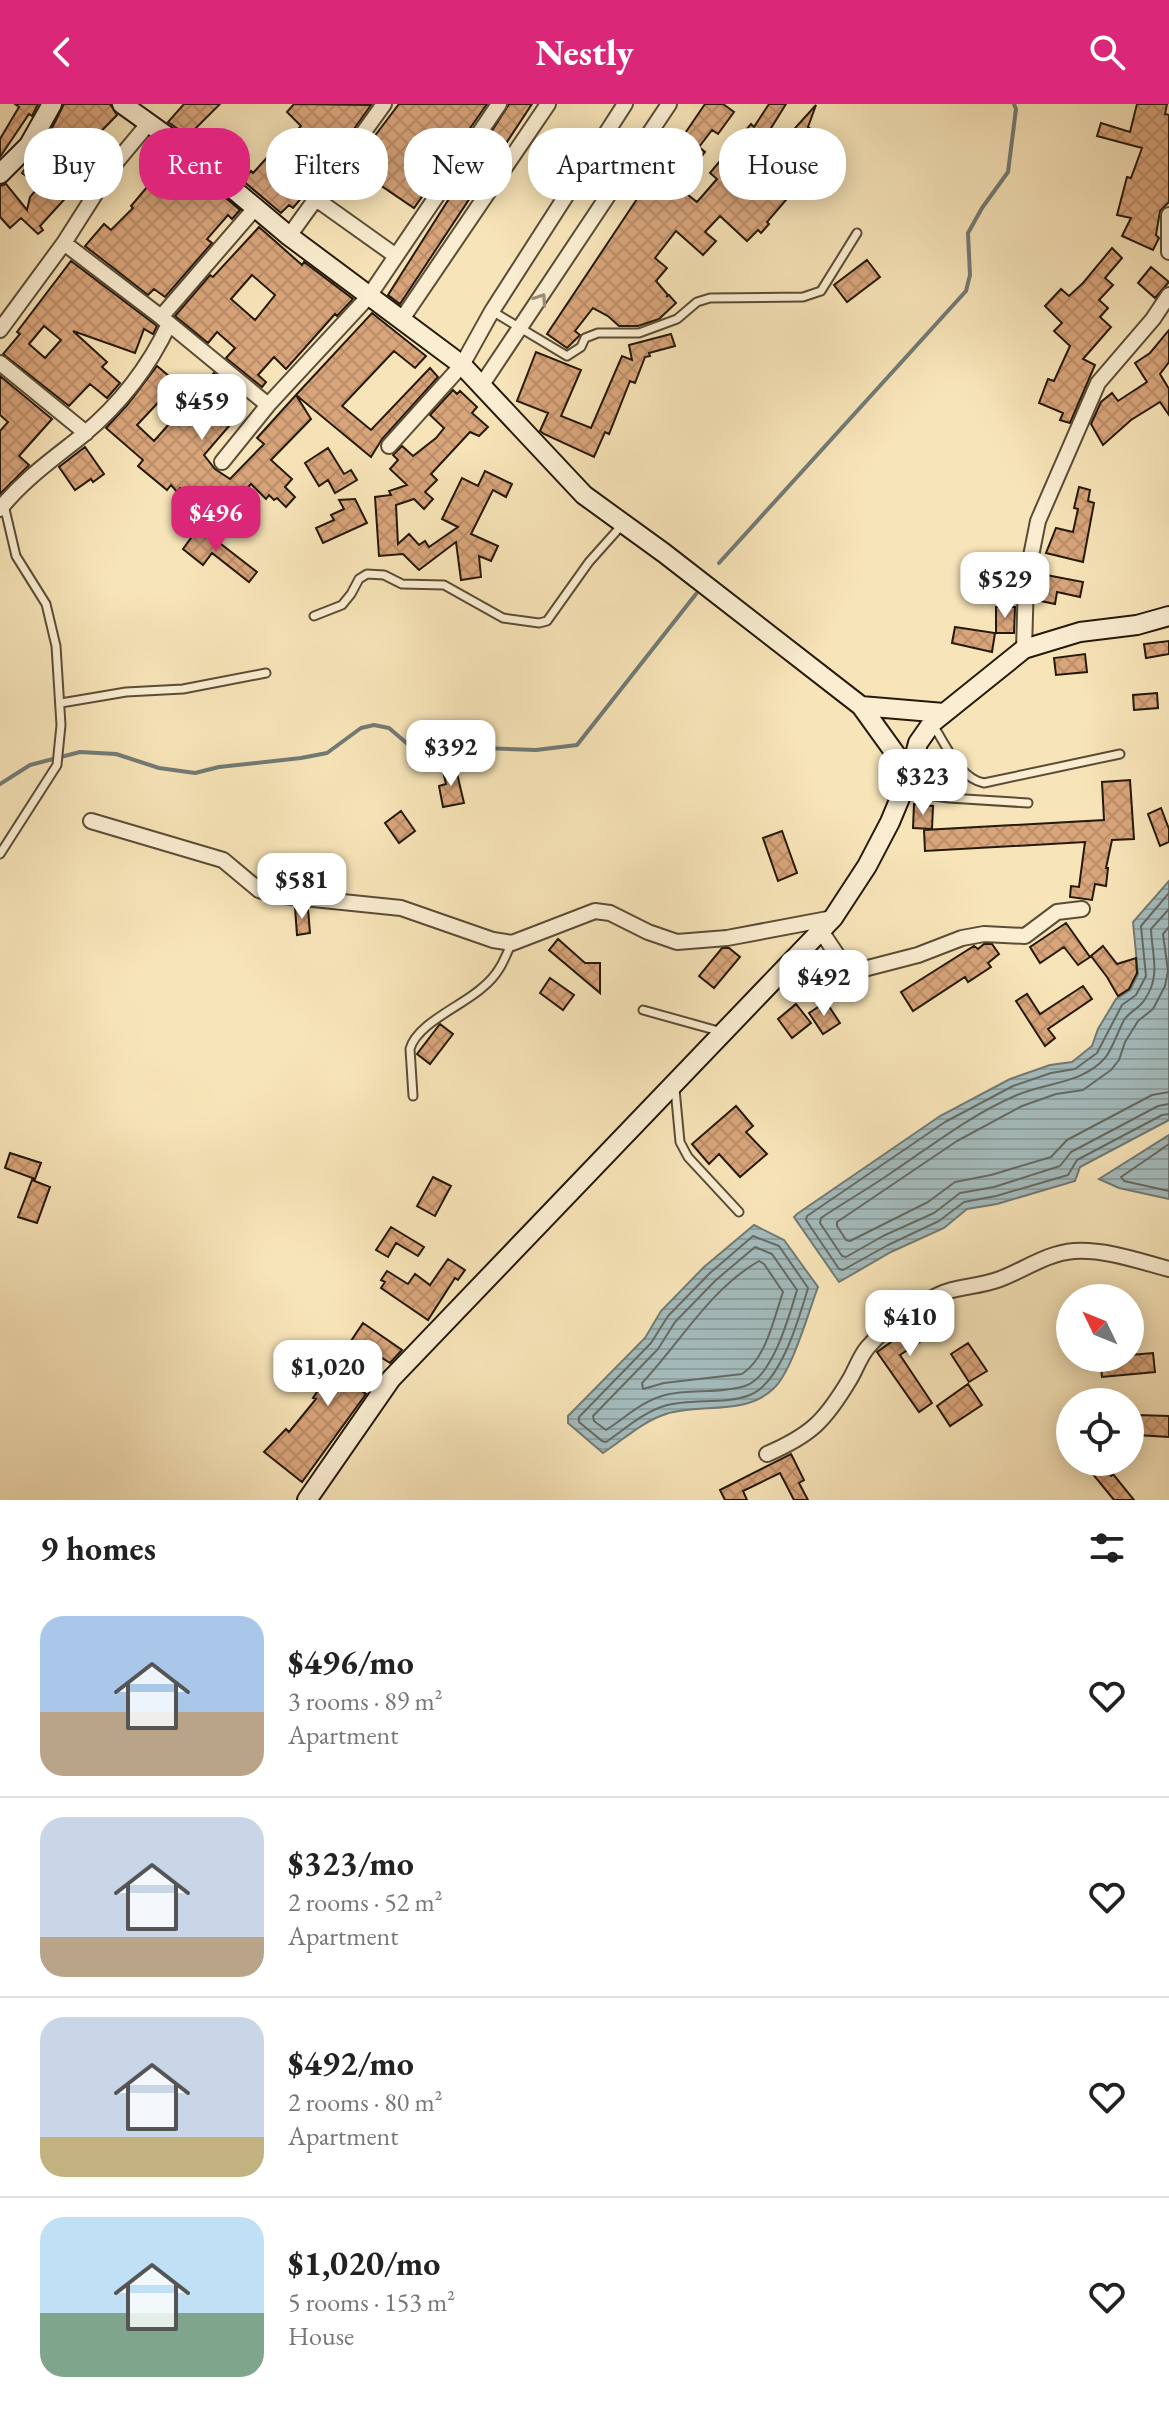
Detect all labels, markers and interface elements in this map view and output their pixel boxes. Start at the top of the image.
text: Nestly [535,29,634,76]
icon: back [40,30,84,74]
icon: search [1085,30,1129,74]
chip: Buy [24,128,123,200]
chip: Rent [139,128,250,200]
chip: Filters [266,128,388,200]
chip: New [404,128,512,200]
chip: Apartment [528,128,703,200]
chip: House [719,128,846,200]
one-way arrow [531,293,546,307]
pin: $459 [155,374,249,442]
text: $459 [175,383,229,417]
pin: $496 [169,486,263,554]
text: $496 [189,495,243,529]
pin: $529 [958,552,1052,620]
text: $529 [978,561,1032,595]
pin: $392 [404,720,498,788]
text: $392 [424,729,478,763]
pin: $323 [876,749,970,817]
text: $323 [896,758,950,792]
pin: $581 [255,853,349,921]
text: $581 [275,862,329,896]
pin: $492 [777,950,871,1018]
text: $492 [797,959,851,993]
north arrow [1056,1284,1144,1372]
map controls [1056,1284,1144,1476]
pin: $410 [863,1290,957,1358]
text: $410 [883,1299,937,1333]
pin: $1,020 [263,1340,393,1408]
text: $1,020 [291,1349,365,1383]
button: locate [1056,1388,1144,1476]
text: 9 homes [40,1526,156,1570]
icon: filters [1085,1526,1129,1570]
text: $496/mo [288,1640,414,1684]
icon: home [104,1648,200,1744]
icon: heart [1085,1674,1129,1718]
text: 3 rooms · 89 m² [288,1684,443,1718]
text: Apartment [288,1718,398,1752]
text: $323/mo [288,1841,414,1885]
icon: home [104,1849,200,1945]
icon: heart [1085,1875,1129,1919]
text: 2 rooms · 52 m² [288,1885,443,1919]
text: Apartment [288,1919,398,1953]
text: $492/mo [288,2041,414,2085]
icon: home [104,2049,200,2145]
icon: heart [1085,2075,1129,2119]
text: 2 rooms · 80 m² [288,2085,443,2119]
text: Apartment [288,2119,398,2153]
text: $1,020/mo [288,2241,440,2285]
icon: home [104,2249,200,2345]
icon: heart [1085,2275,1129,2319]
text: 5 rooms · 153 m² [288,2285,455,2319]
text: House [288,2319,354,2353]

